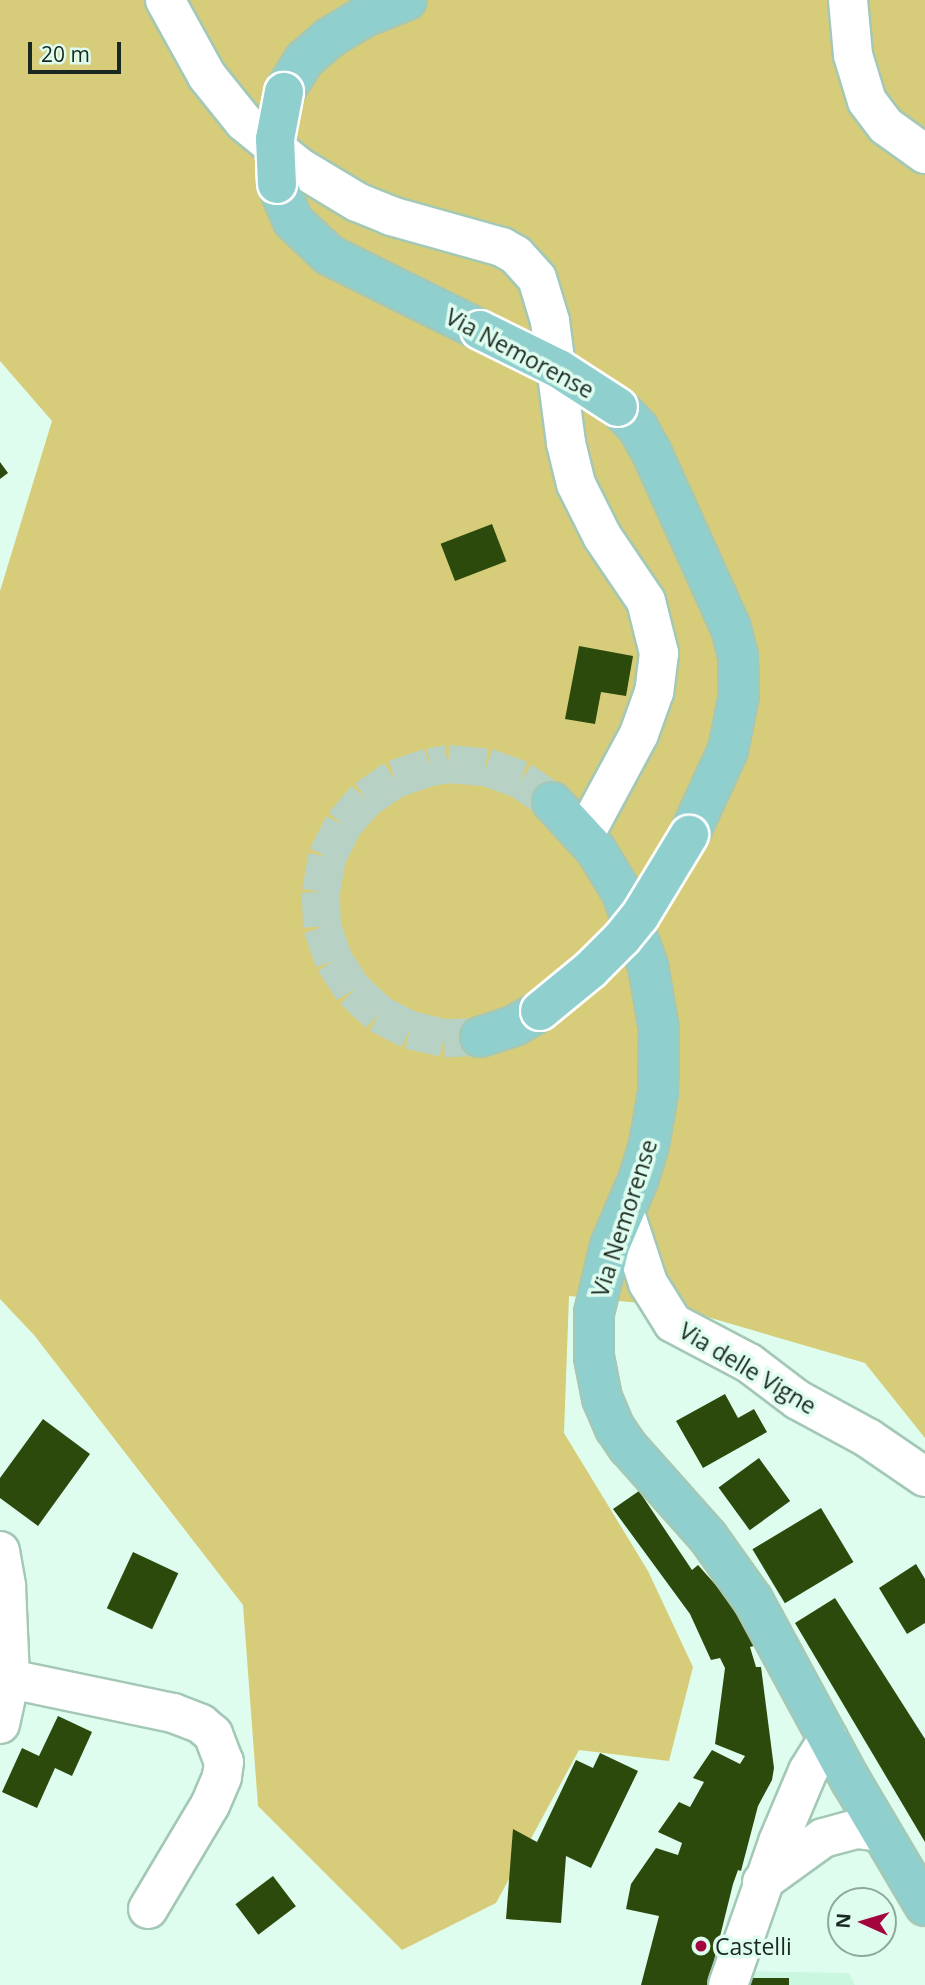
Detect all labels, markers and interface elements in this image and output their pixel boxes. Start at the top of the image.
scale bar [32,28,124,72]
text: 20 m [41,40,90,68]
street label: Via Nemorense [441,302,599,404]
street label: Via Nemorense [586,1136,662,1300]
street label: Via delle Vigne [675,1316,821,1420]
north arrow [827,1887,897,1957]
text: N [830,1912,857,1929]
place label: Castelli [715,1932,792,1960]
marker: Castelli [693,1938,709,1954]

